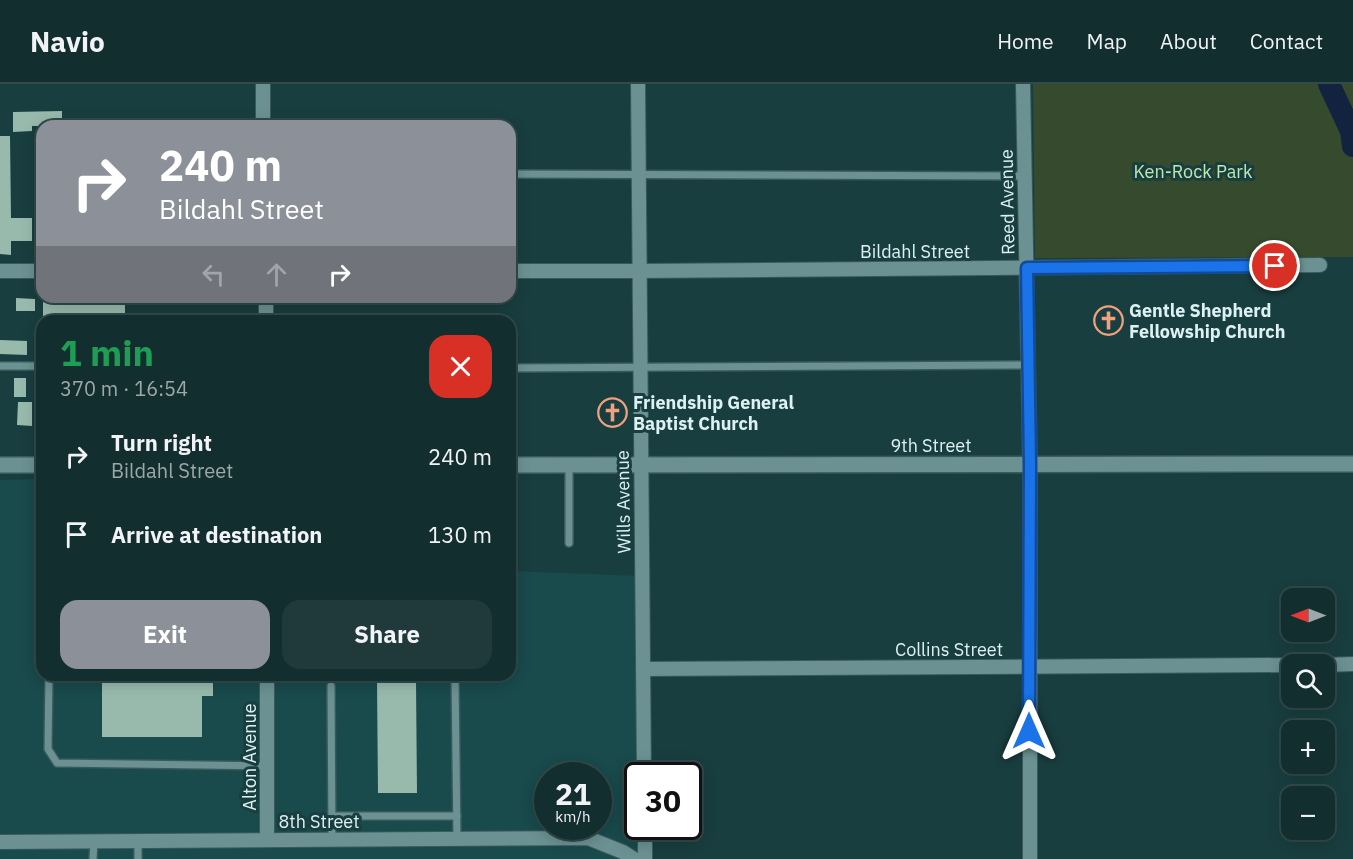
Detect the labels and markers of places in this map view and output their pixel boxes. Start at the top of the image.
pin [1249,240,1300,291]
place label: Gentle Shepherd Fellowship Church [1129,299,1285,343]
church icon: Gentle Shepherd Fellowship Church [1092,304,1124,336]
place label: Friendship General Baptist Church [633,391,795,435]
church icon: Friendship General Baptist Church [596,396,628,428]

